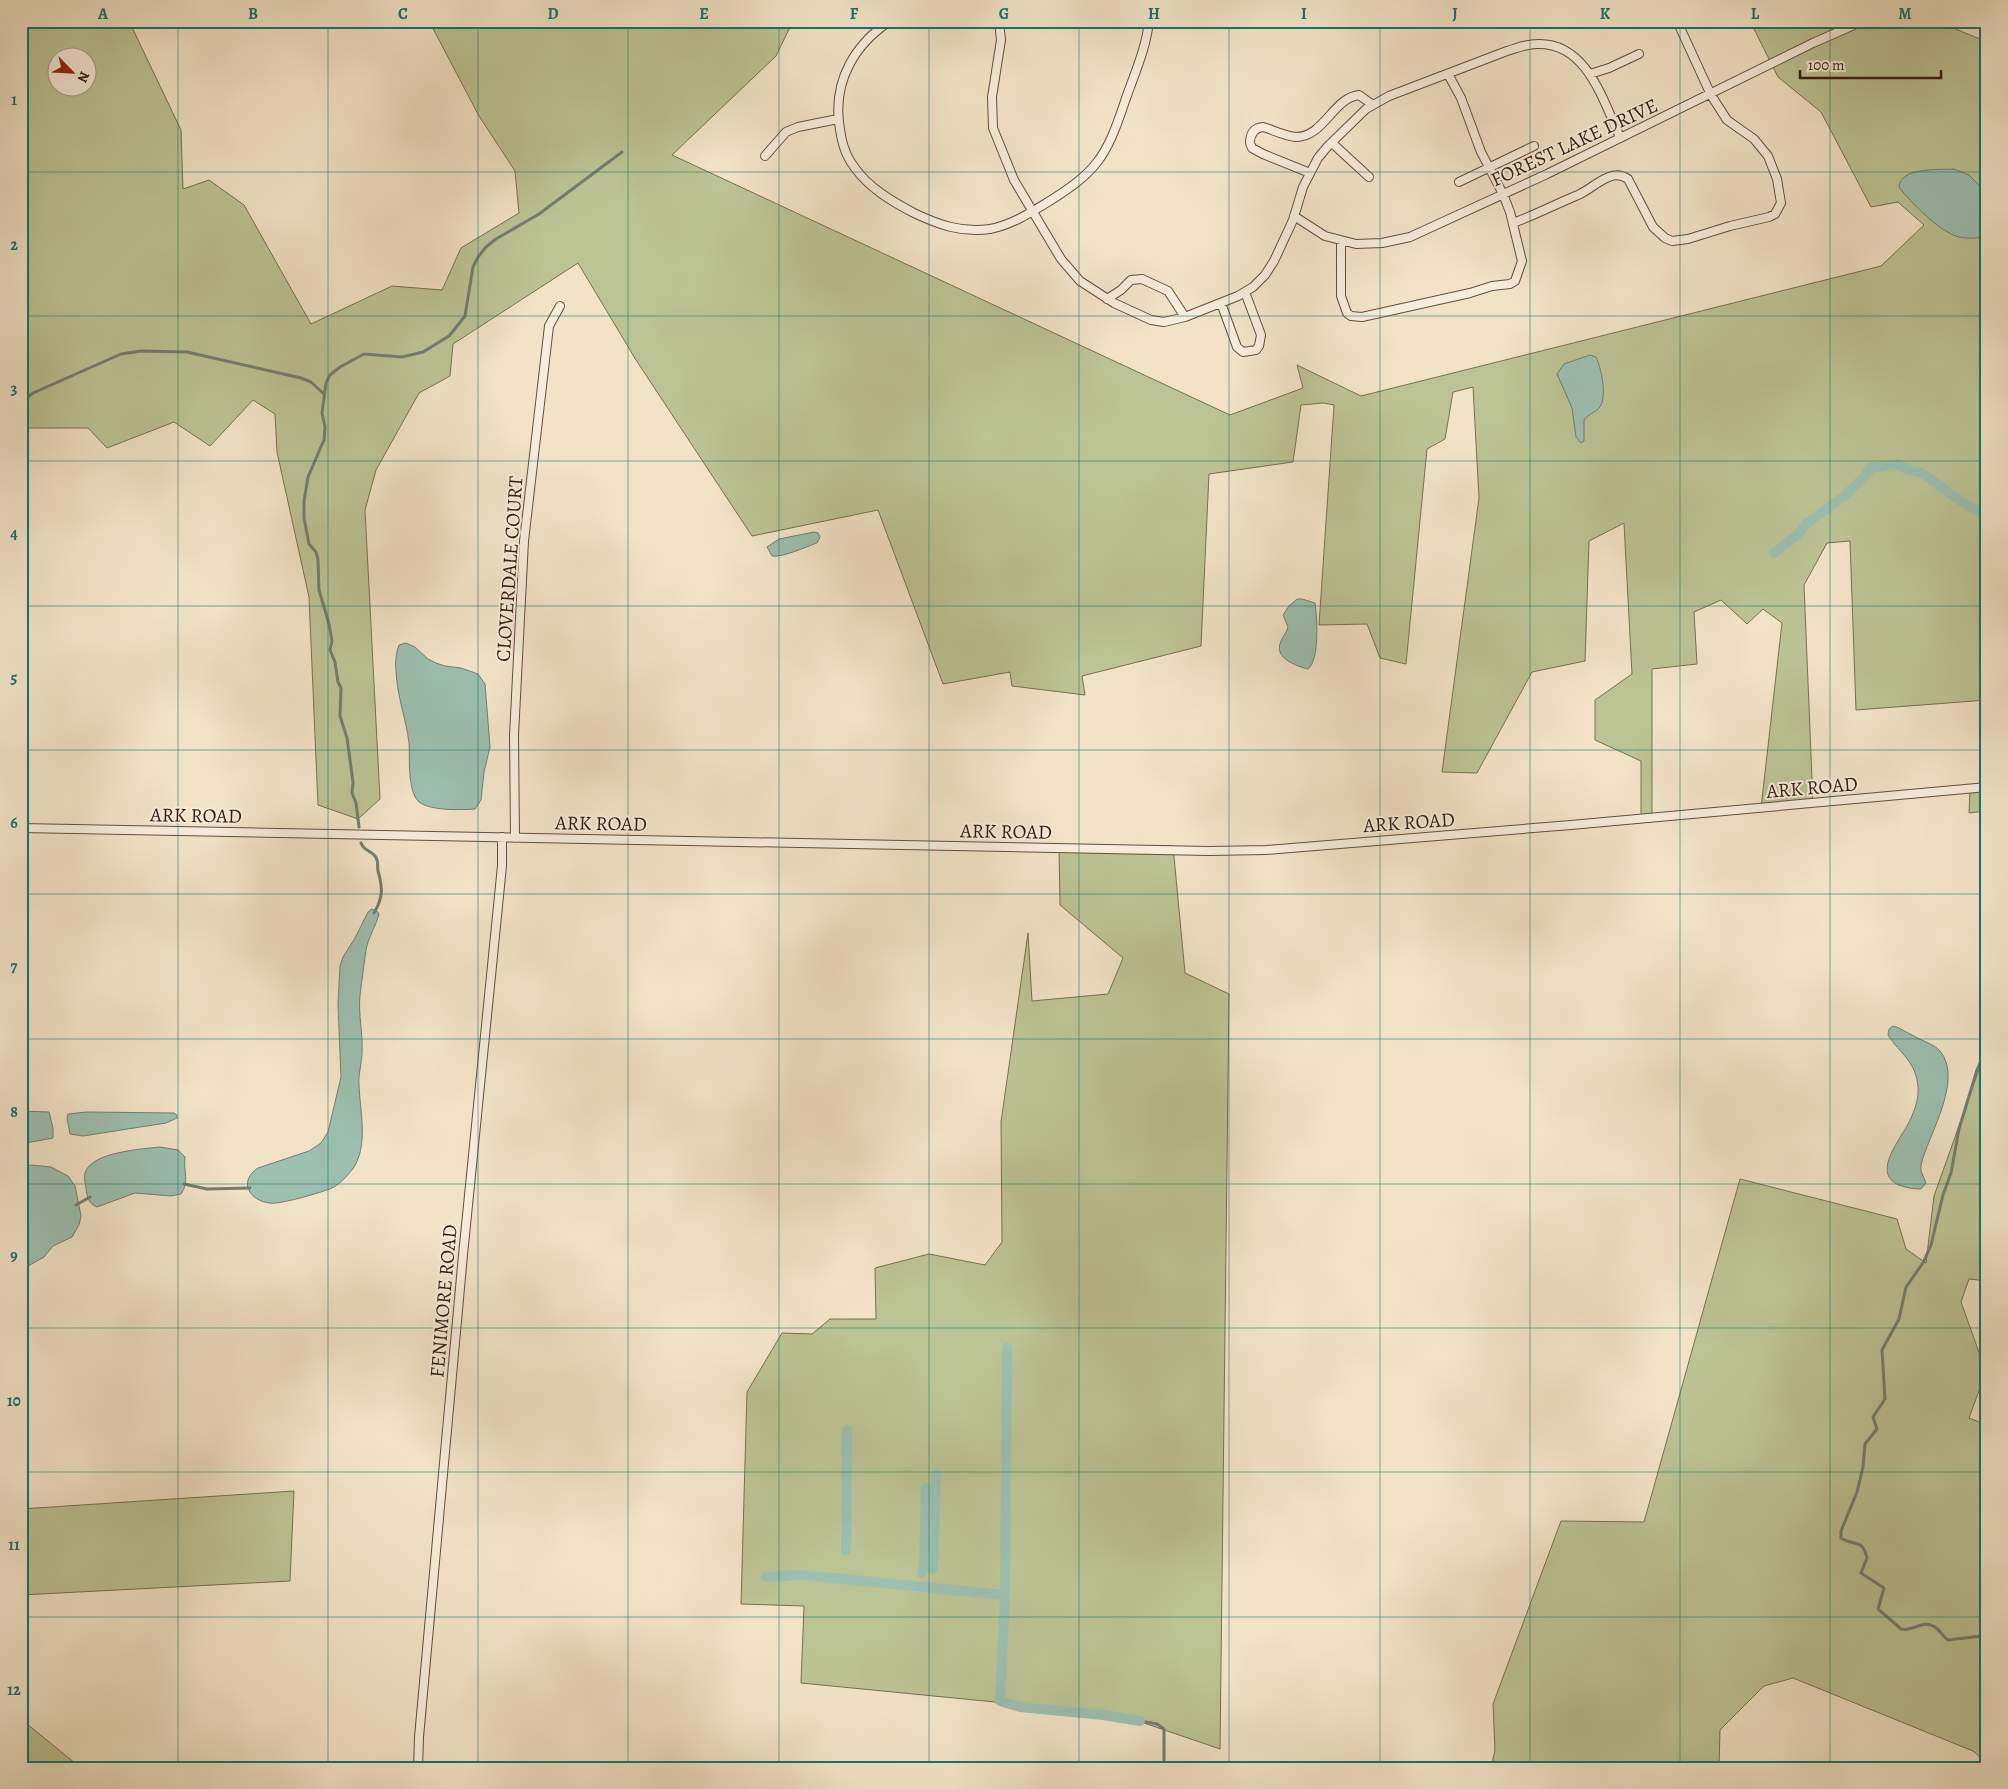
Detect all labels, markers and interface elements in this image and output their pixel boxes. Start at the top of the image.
text: A [97,3,109,25]
text: B [248,3,258,25]
text: C [398,3,408,25]
text: D [547,3,559,25]
text: E [699,3,709,25]
text: F [850,3,859,25]
text: G [999,3,1009,25]
text: H [1148,3,1160,25]
text: I [1301,3,1307,25]
text: J [1452,3,1458,25]
text: K [1600,3,1611,25]
text: L [1751,3,1760,25]
text: M [1898,3,1912,25]
north arrow [48,48,98,98]
scale bar [1800,48,1942,80]
text: 100 m [1808,55,1845,75]
text: N [73,69,94,86]
text: 1 [11,89,17,111]
street label: FOREST LAKE DRIVE [1486,92,1662,193]
text: 2 [10,234,18,256]
text: 3 [11,378,18,400]
street label: CLOVERDALE COURT [490,475,529,663]
text: 4 [10,523,18,545]
text: 5 [11,667,18,689]
street label: ARK ROAD [1764,770,1859,805]
street label: ARK ROAD [149,801,242,830]
street label: ARK ROAD [1361,806,1456,839]
street label: ARK ROAD [554,809,647,838]
text: 6 [10,812,18,834]
street label: ARK ROAD [959,817,1052,846]
text: 7 [11,956,18,978]
text: 8 [10,1101,18,1123]
street label: FENIMORE ROAD [423,1223,464,1379]
text: 9 [10,1245,18,1267]
text: 10 [7,1390,21,1412]
text: 11 [8,1534,20,1556]
text: 12 [7,1679,21,1701]

